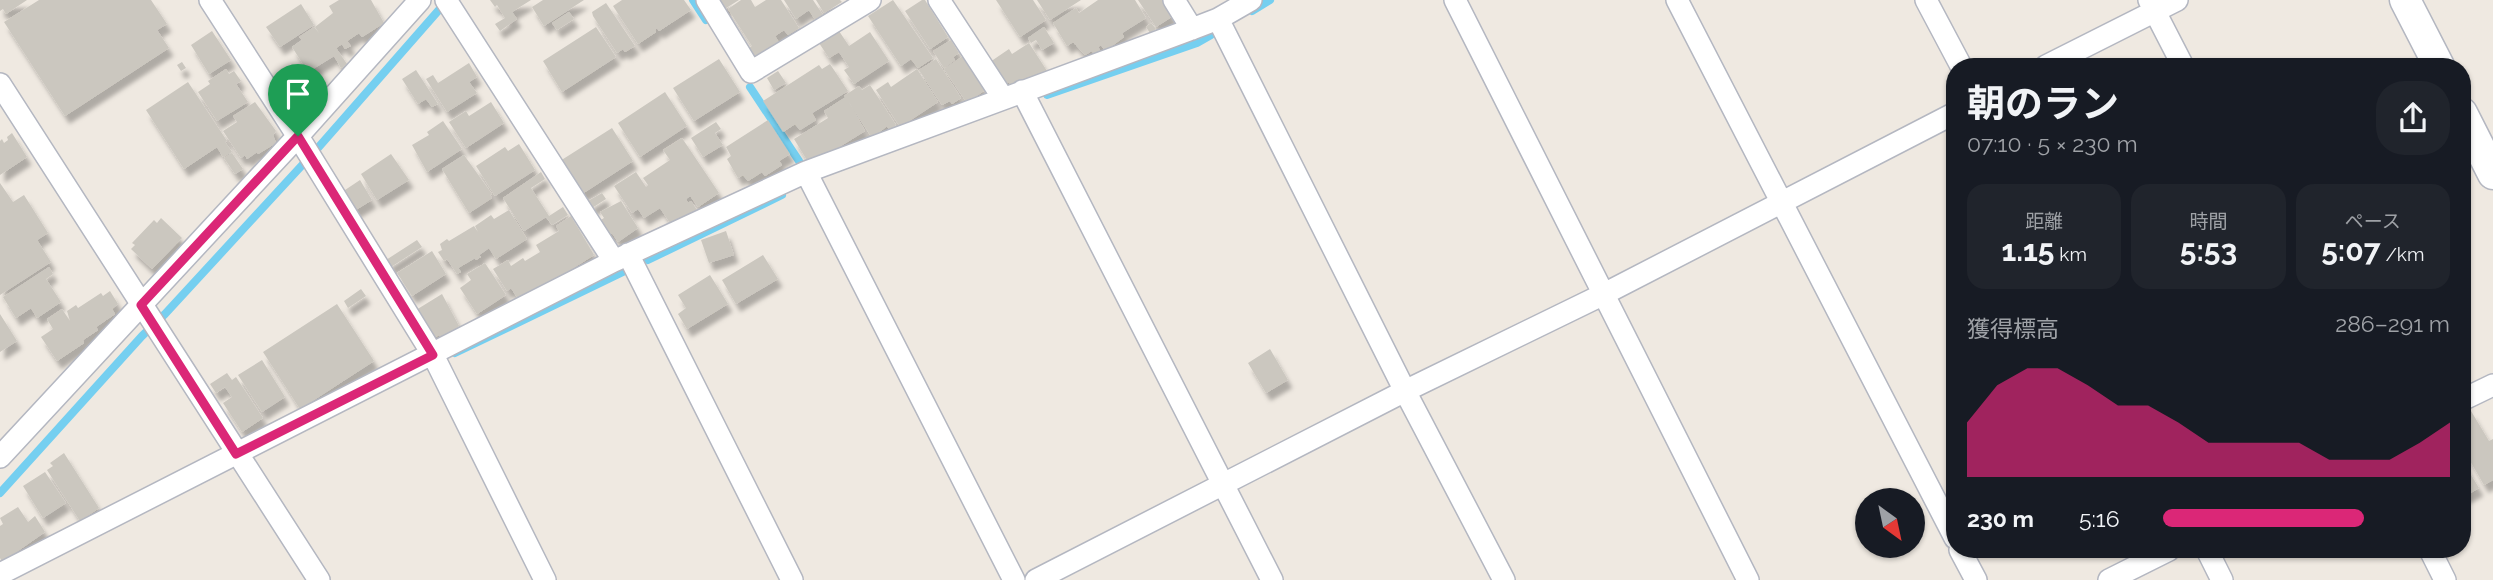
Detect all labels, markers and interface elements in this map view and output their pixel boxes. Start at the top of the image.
pin [268,64,328,136]
icon: arrive [279,75,317,113]
text: 朝のラン [1967,81,2119,126]
button: share [2376,81,2450,155]
text: 07:10 · 5 × 230 m [1967,130,2138,157]
text: 距離 [2025,210,2063,232]
text: 時間 [2189,210,2228,232]
text: ペース [2345,210,2401,232]
text: 1.15 [2001,233,2054,268]
text: 5:53 [2180,233,2237,268]
text: 5:07 [2321,233,2381,268]
text: km [2054,243,2087,265]
text: /km [2381,243,2424,265]
text: 286–291 m [2335,310,2450,337]
text: 獲得標高 [1967,315,2059,342]
north arrow [1855,488,1925,558]
map controls [1855,488,1925,558]
text: 230 m [1967,505,2034,532]
text: 5:16 [2079,505,2120,532]

